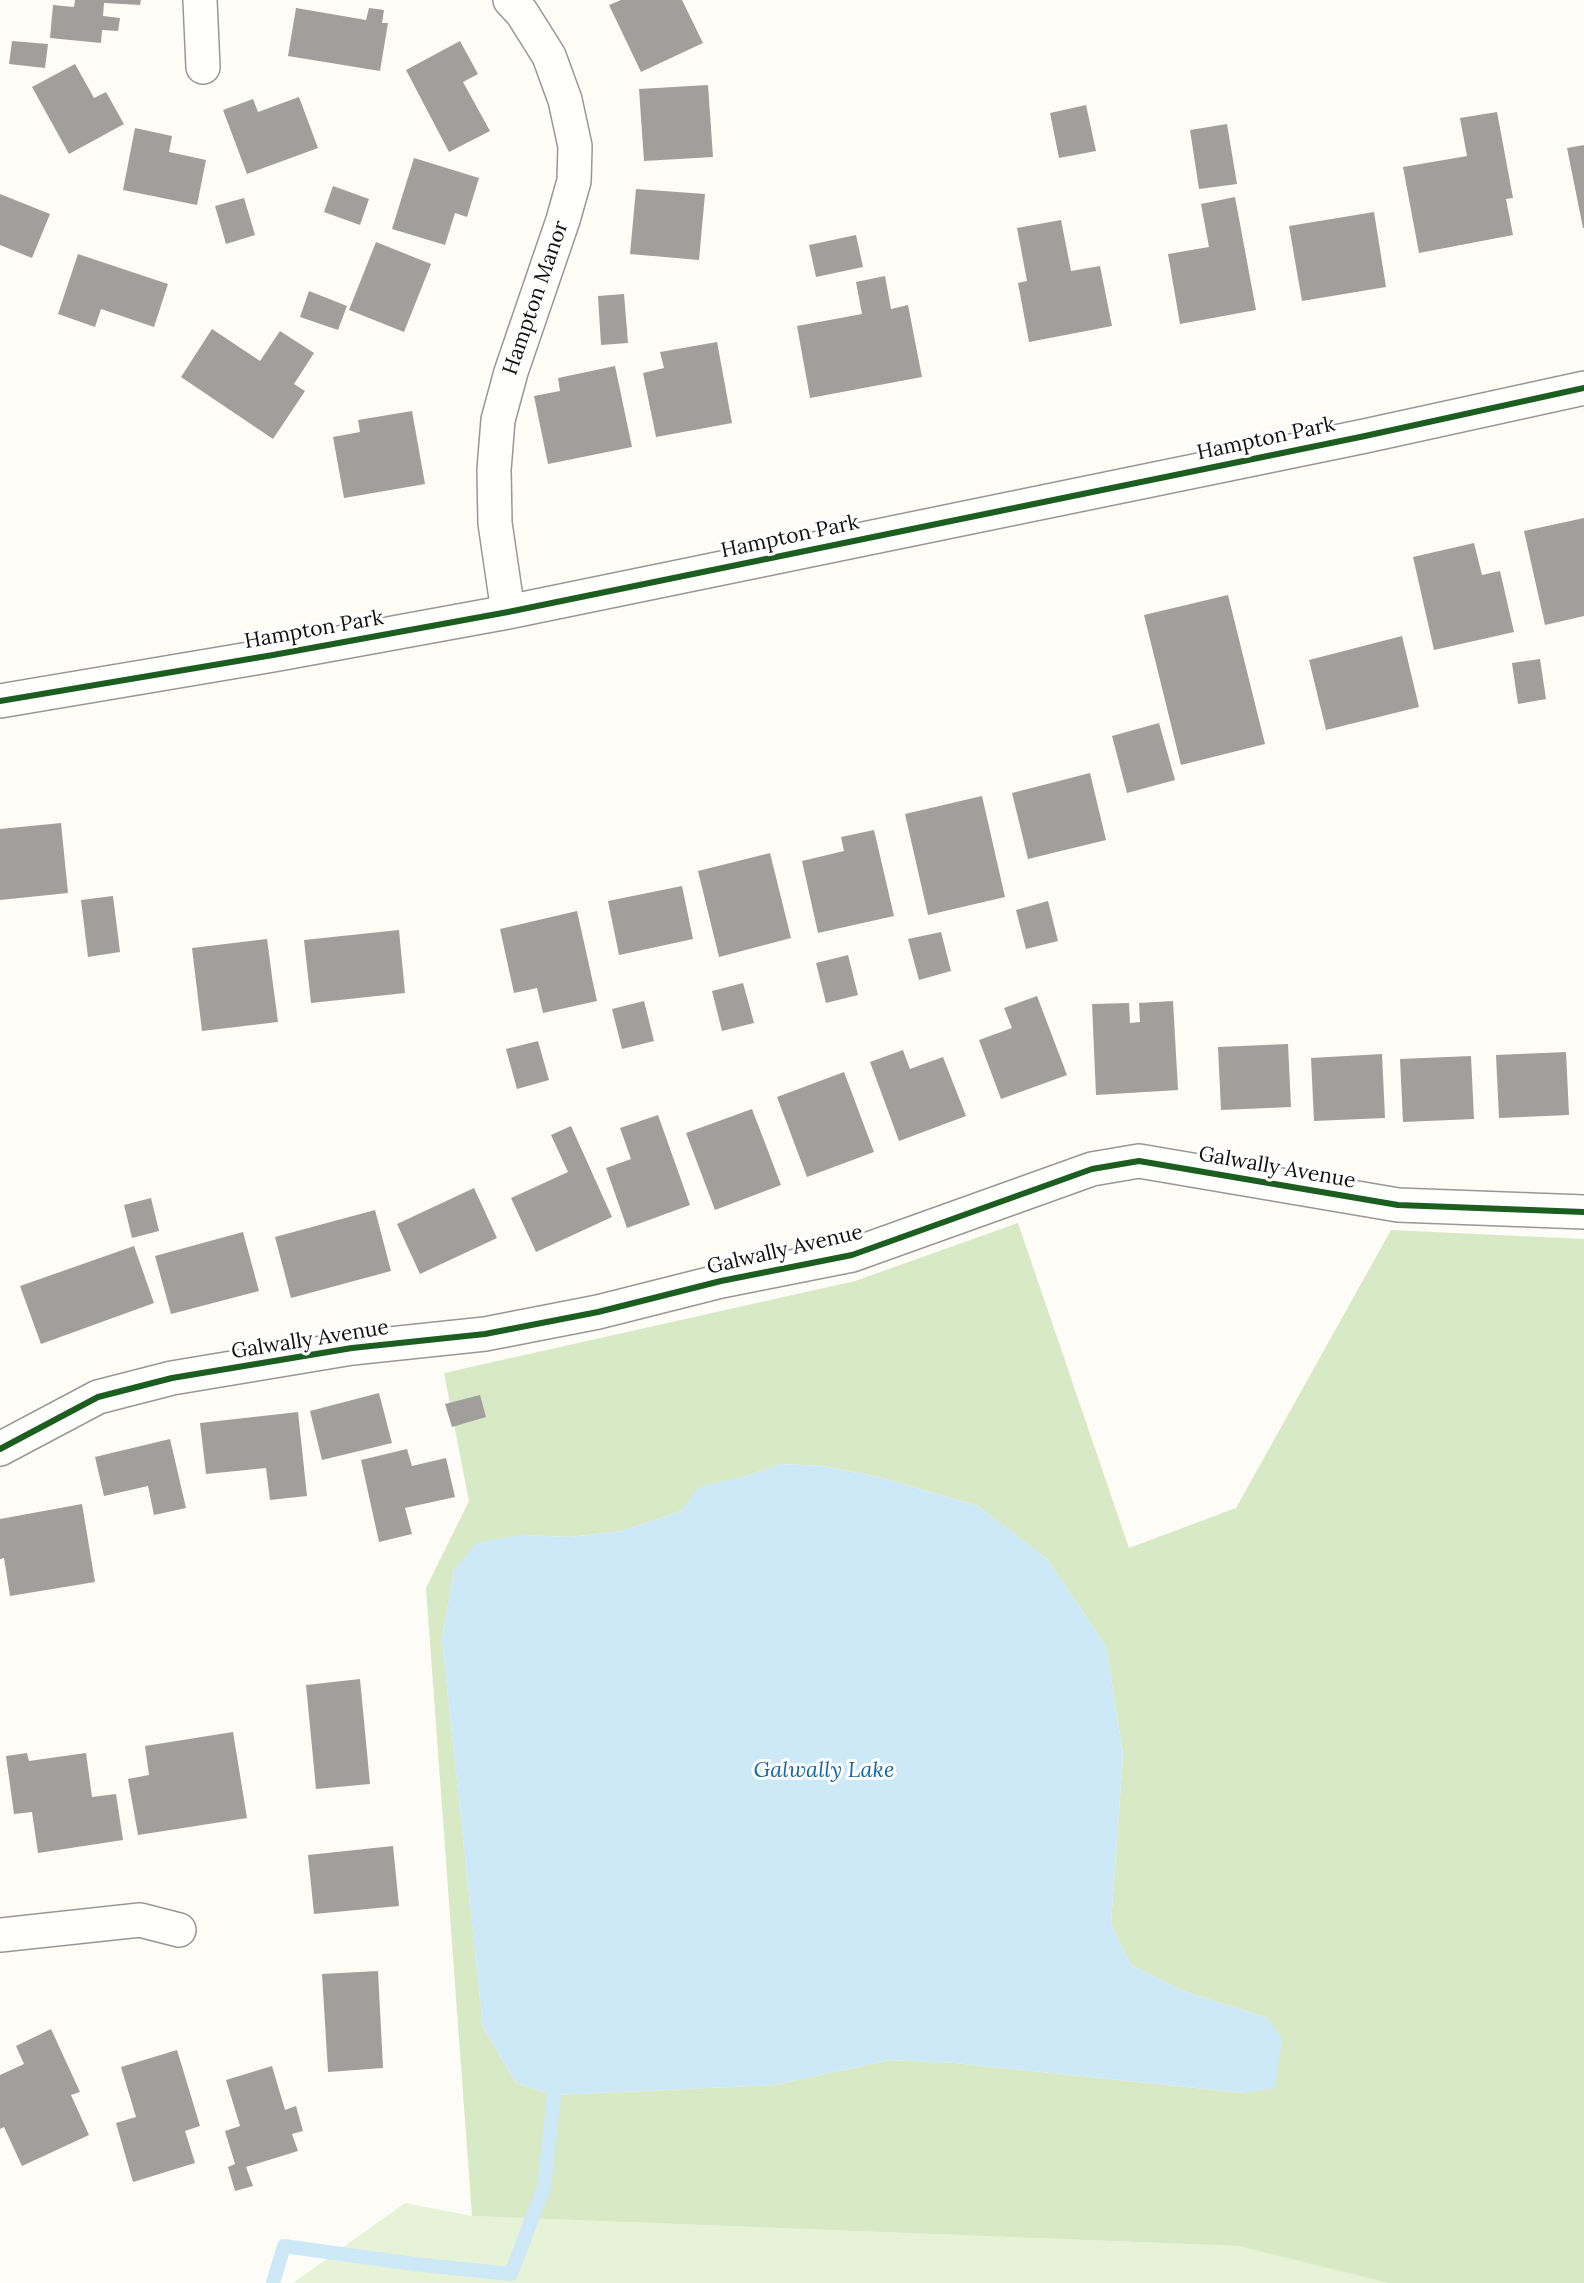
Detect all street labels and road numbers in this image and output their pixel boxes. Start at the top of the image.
street label: Hampton Manor [498,218,574,378]
street label: Hampton Park [1195,412,1337,466]
street label: Hampton Park [719,510,861,564]
street label: Hampton Park [243,605,385,655]
street label: Galwally Avenue [1196,1142,1358,1194]
street label: Galwally Avenue [705,1220,865,1280]
street label: Galwally Avenue [229,1315,391,1365]

